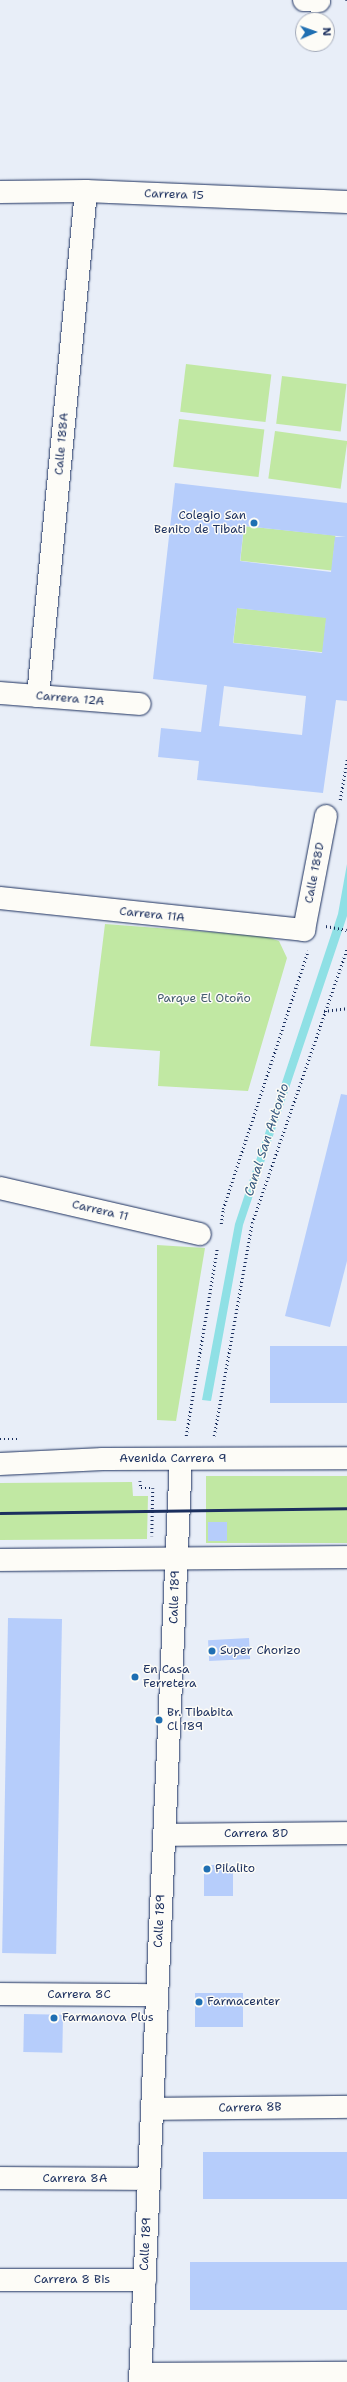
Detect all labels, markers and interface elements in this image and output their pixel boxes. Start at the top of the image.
north arrow [295,12,335,52]
text: N [319,27,334,36]
street label: Carrera 15 [144,187,204,203]
street label: Calle 188A [52,412,72,476]
place label: Colegio San Benito de Tibati [154,509,246,537]
marker: Colegio San Benito de Tibati [249,518,259,528]
street label: Carrera 12A [35,689,105,709]
street label: Calle 188D [302,841,328,905]
street label: Carrera 11A [119,904,185,926]
park label: Parque El Otoño [157,992,251,1006]
water label: Canal San Antonio [241,1082,293,1198]
street label: Carrera 11 [70,1198,130,1224]
street label: Avenida Carrera 9 [119,1452,227,1466]
street label: Calle 189 [167,1570,183,1624]
place label: Super Chorizo [220,1644,300,1658]
marker: Super Chorizo [207,1646,217,1656]
place label: En Casa Ferretera [143,1663,196,1691]
marker: En Casa Ferretera [130,1672,140,1682]
place label: Br. Tibabita Cl 189 [167,1706,233,1734]
marker: Br. Tibabita Cl 189 [154,1715,164,1725]
street label: Carrera 8D [224,1827,288,1841]
place label: Pilalito [215,1862,255,1876]
marker: Pilalito [202,1864,212,1874]
street label: Calle 189 [151,1894,169,1948]
street label: Carrera 8C [47,1988,111,2002]
place label: Farmacenter [207,1995,280,2009]
marker: Farmacenter [194,1997,204,2007]
place label: Farmanova Plus [62,2011,154,2025]
marker: Farmanova Plus [49,2013,59,2023]
street label: Carrera 8B [218,2100,282,2116]
street label: Carrera 8A [43,2172,107,2186]
street label: Calle 189 [137,2217,155,2271]
street label: Carrera 8 Bis [34,2273,110,2287]

